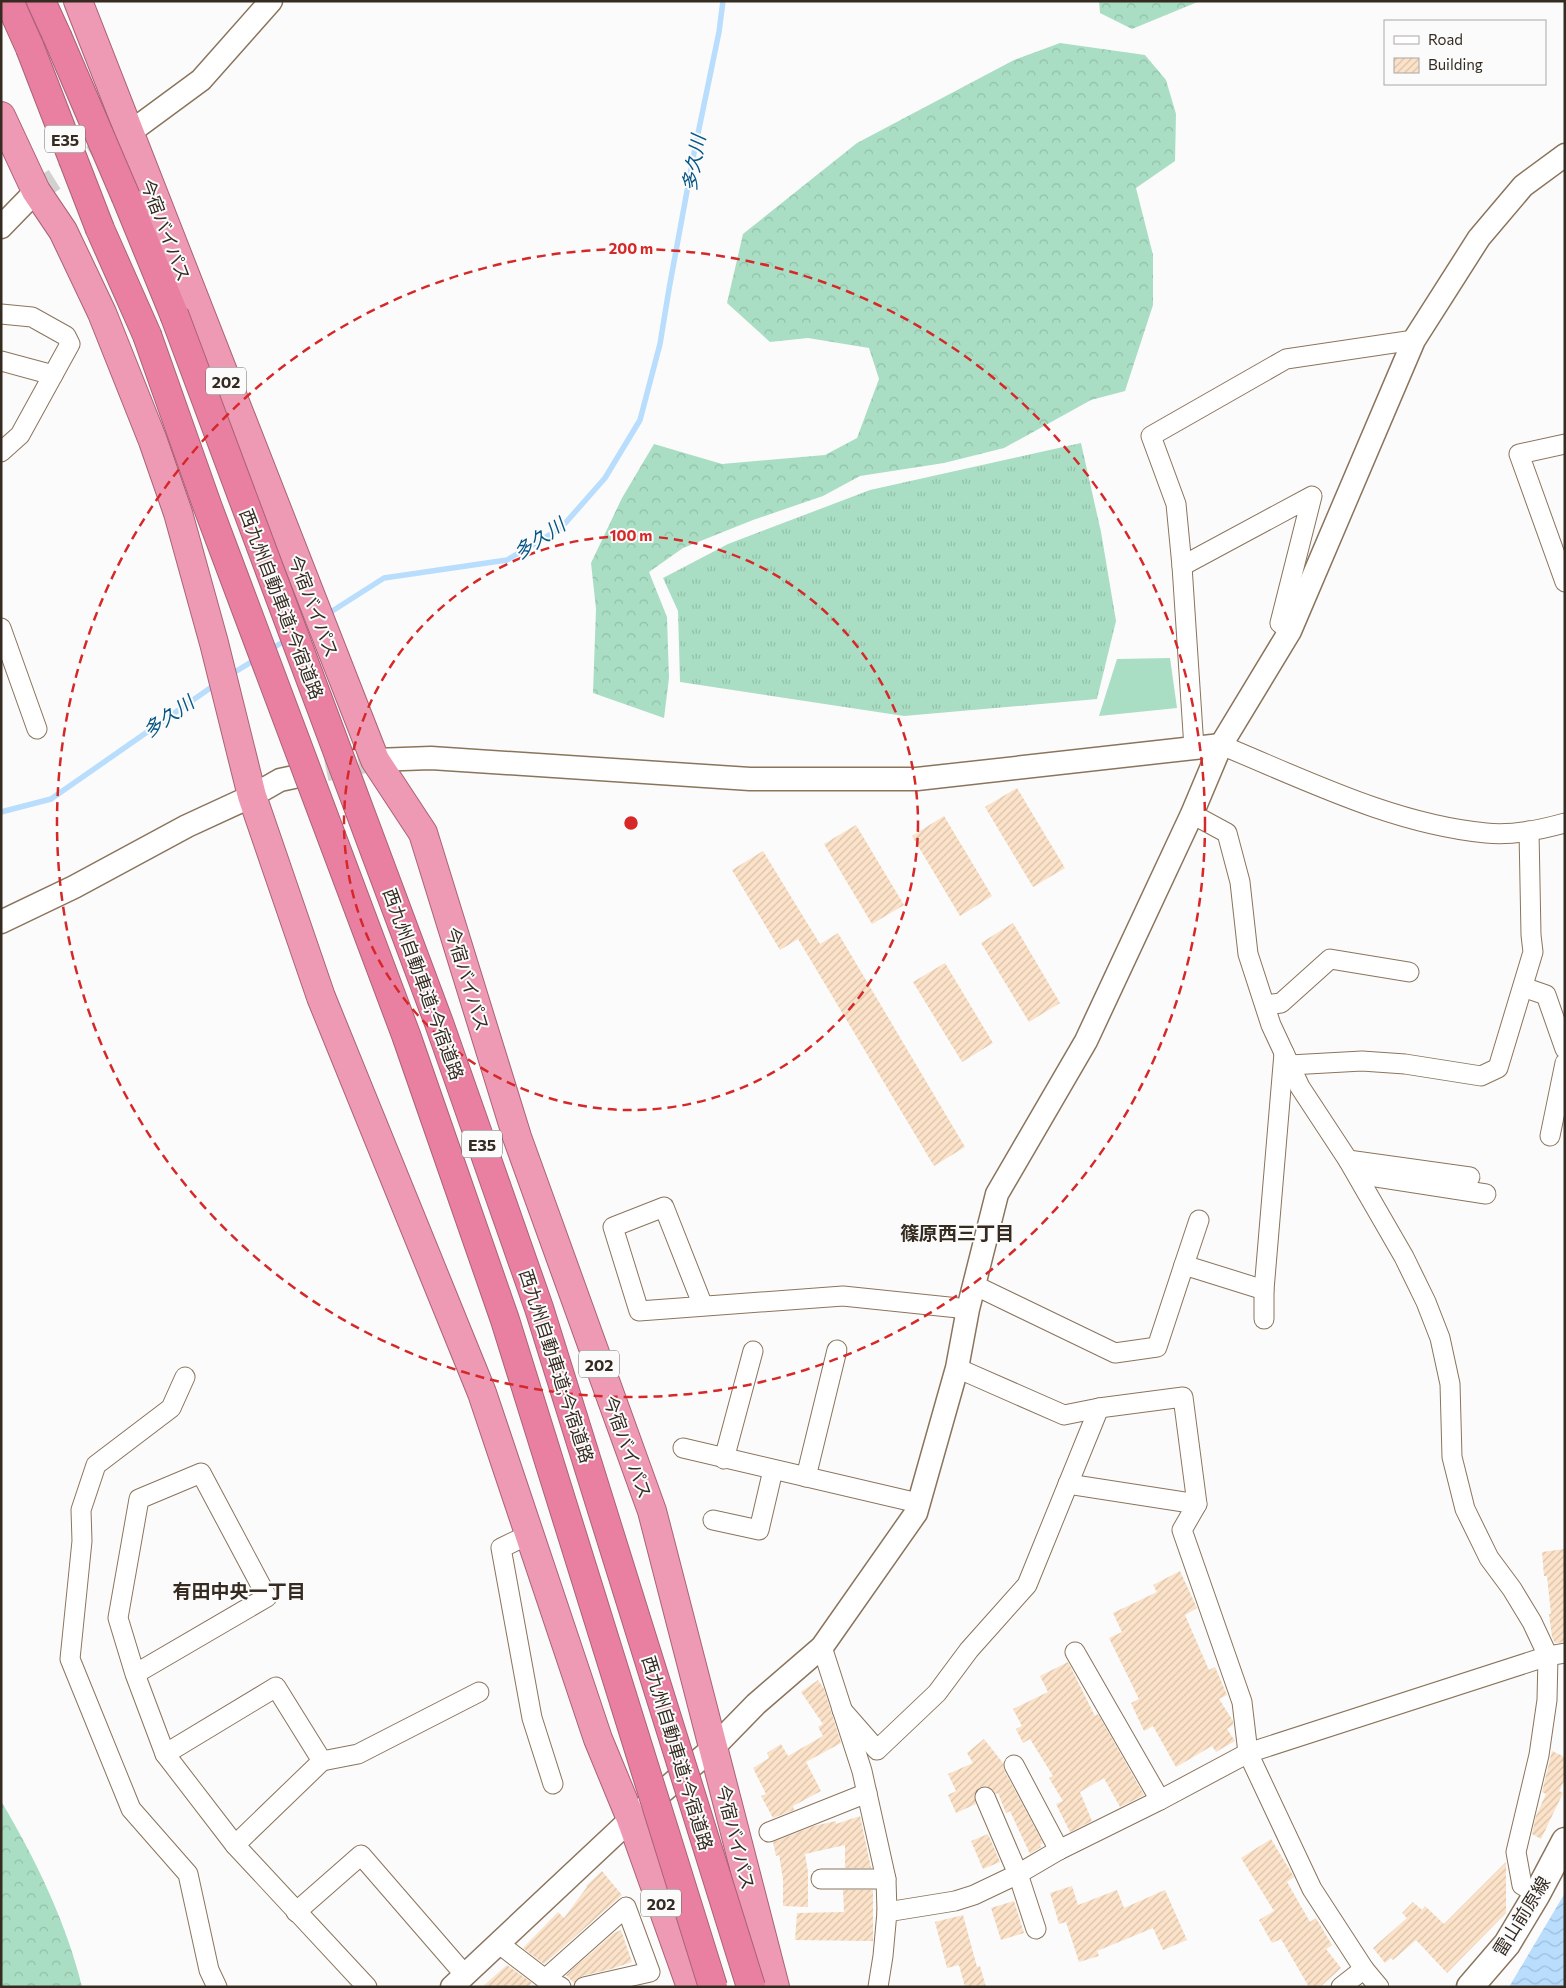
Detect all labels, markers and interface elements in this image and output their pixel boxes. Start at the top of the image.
legend [1384,20,1546,85]
text: Road [1428,30,1463,48]
text: Building [1428,55,1483,73]
road number: E35 [45,126,85,152]
water label: 多久川 [677,131,710,193]
street label: 今宿バイパス [136,176,196,284]
text: 200 m [609,239,653,257]
road number: 202 [206,368,246,394]
street label: 西九州自動車道;今宿道路 [235,506,329,702]
water label: 多久川 [509,511,571,563]
text: 100 m [610,526,652,544]
street label: 今宿バイパス [284,552,344,660]
water label: 多久川 [138,689,200,742]
centre of rings [622,814,640,832]
street label: 西九州自動車道;今宿道路 [379,885,469,1083]
street label: 今宿バイパス [442,924,494,1034]
road number: E35 [462,1130,502,1158]
district label: 篠原西三丁目 [900,1221,1014,1244]
street label: 西九州自動車道;今宿道路 [515,1266,599,1466]
road number: 202 [579,1350,619,1378]
street label: 今宿バイパス [599,1393,657,1501]
district label: 有田中央一丁目 [172,1579,306,1602]
street label: 西九州自動車道;今宿道路 [638,1653,718,1853]
street label: 今宿バイパス [712,1782,760,1892]
street label: 雷山前原線 [1488,1872,1554,1960]
road number: 202 [641,1890,681,1916]

